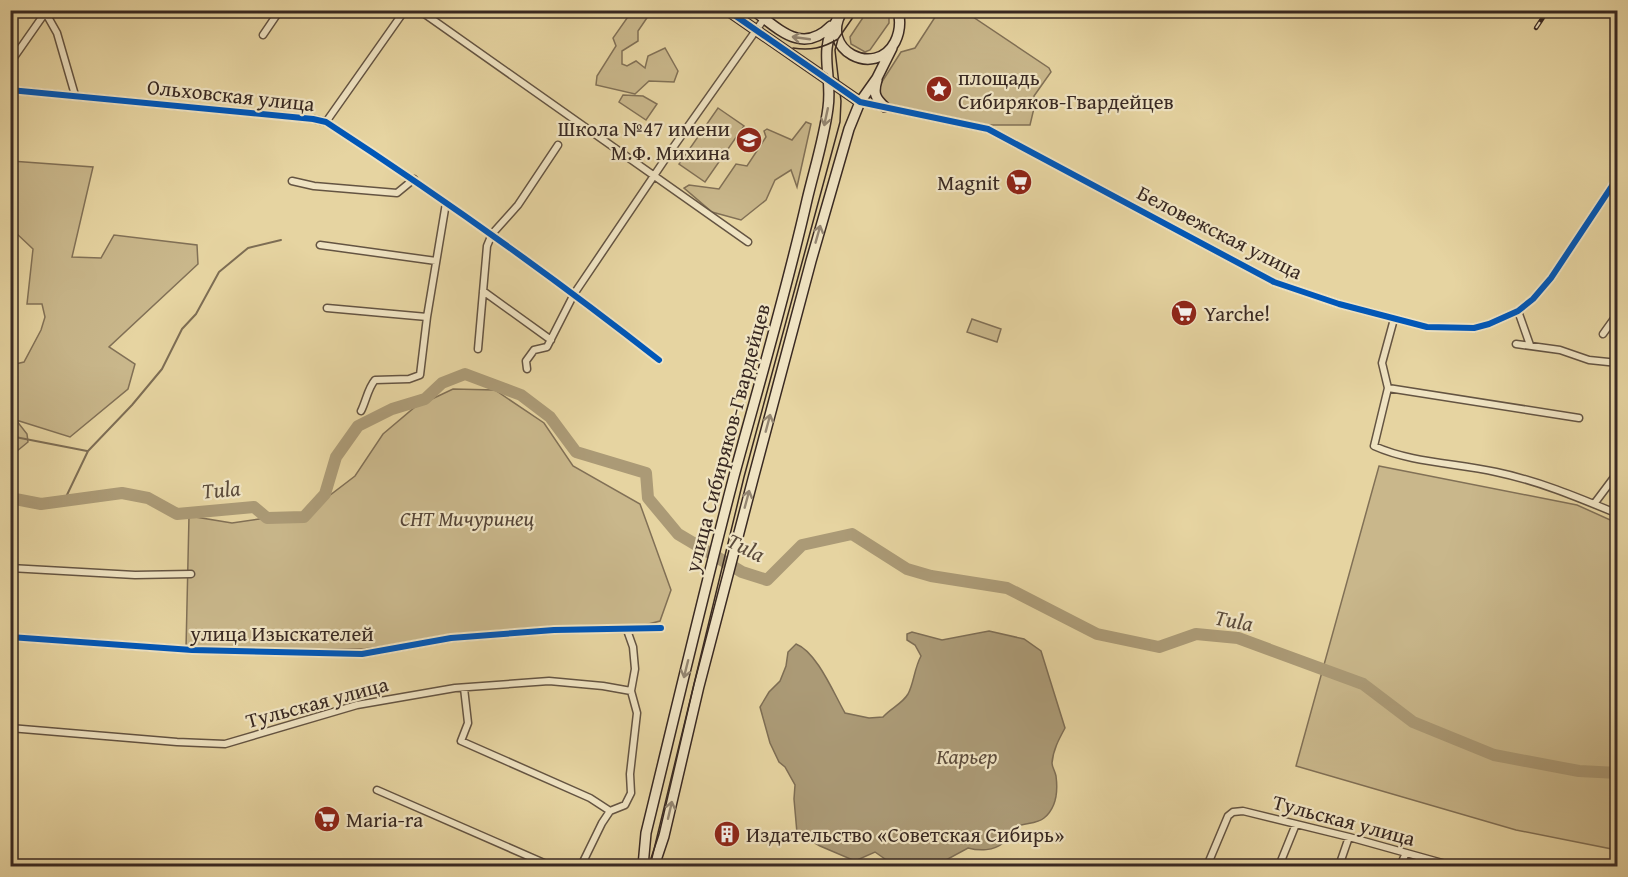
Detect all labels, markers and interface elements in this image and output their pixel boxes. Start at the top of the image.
one-way arrow [792,32,812,43]
place label: площадь Сибиряков-Гвардейцев [958,62,1174,117]
street label: Ольховская улица [146,71,316,119]
place icon: площадь Сибиряков-Гвардейцев [924,74,954,104]
one-way arrow [820,107,831,126]
place label: Школа №47 имени М.Ф. Михина [558,113,730,168]
school or university icon: Школа №47 имени М.Ф. Михина [734,125,764,155]
place label: Magnit [937,167,1001,198]
supermarket icon: Magnit [1004,167,1034,197]
street label: Беловежская улица [1132,177,1308,287]
one-way arrow [813,225,824,244]
supermarket icon: Yarche! [1169,298,1199,328]
place label: Yarche! [1204,298,1270,329]
street label: улица Сибиряков-Гвардейцев [676,300,778,577]
one-way arrow [762,413,774,432]
water label: Tula [200,471,242,507]
one-way arrow [742,490,754,509]
park label: СНТ Мичуринец [400,503,535,534]
water label: Tula [722,524,770,570]
water label: Tula [1212,601,1256,639]
street label: улица Изыскателей [189,618,374,649]
one-way arrow [679,660,691,679]
street label: Тульская улица [242,668,392,736]
water label: Карьер [936,740,998,772]
street label: Тульская улица [1269,786,1419,854]
one-way arrow [665,801,676,821]
supermarket icon: Maria-ra [312,804,342,834]
place label: Maria-ra [346,804,423,835]
building icon: Издательство «Советская Сибирь» [712,819,742,849]
place label: Издательство «Советская Сибирь» [746,819,1064,850]

